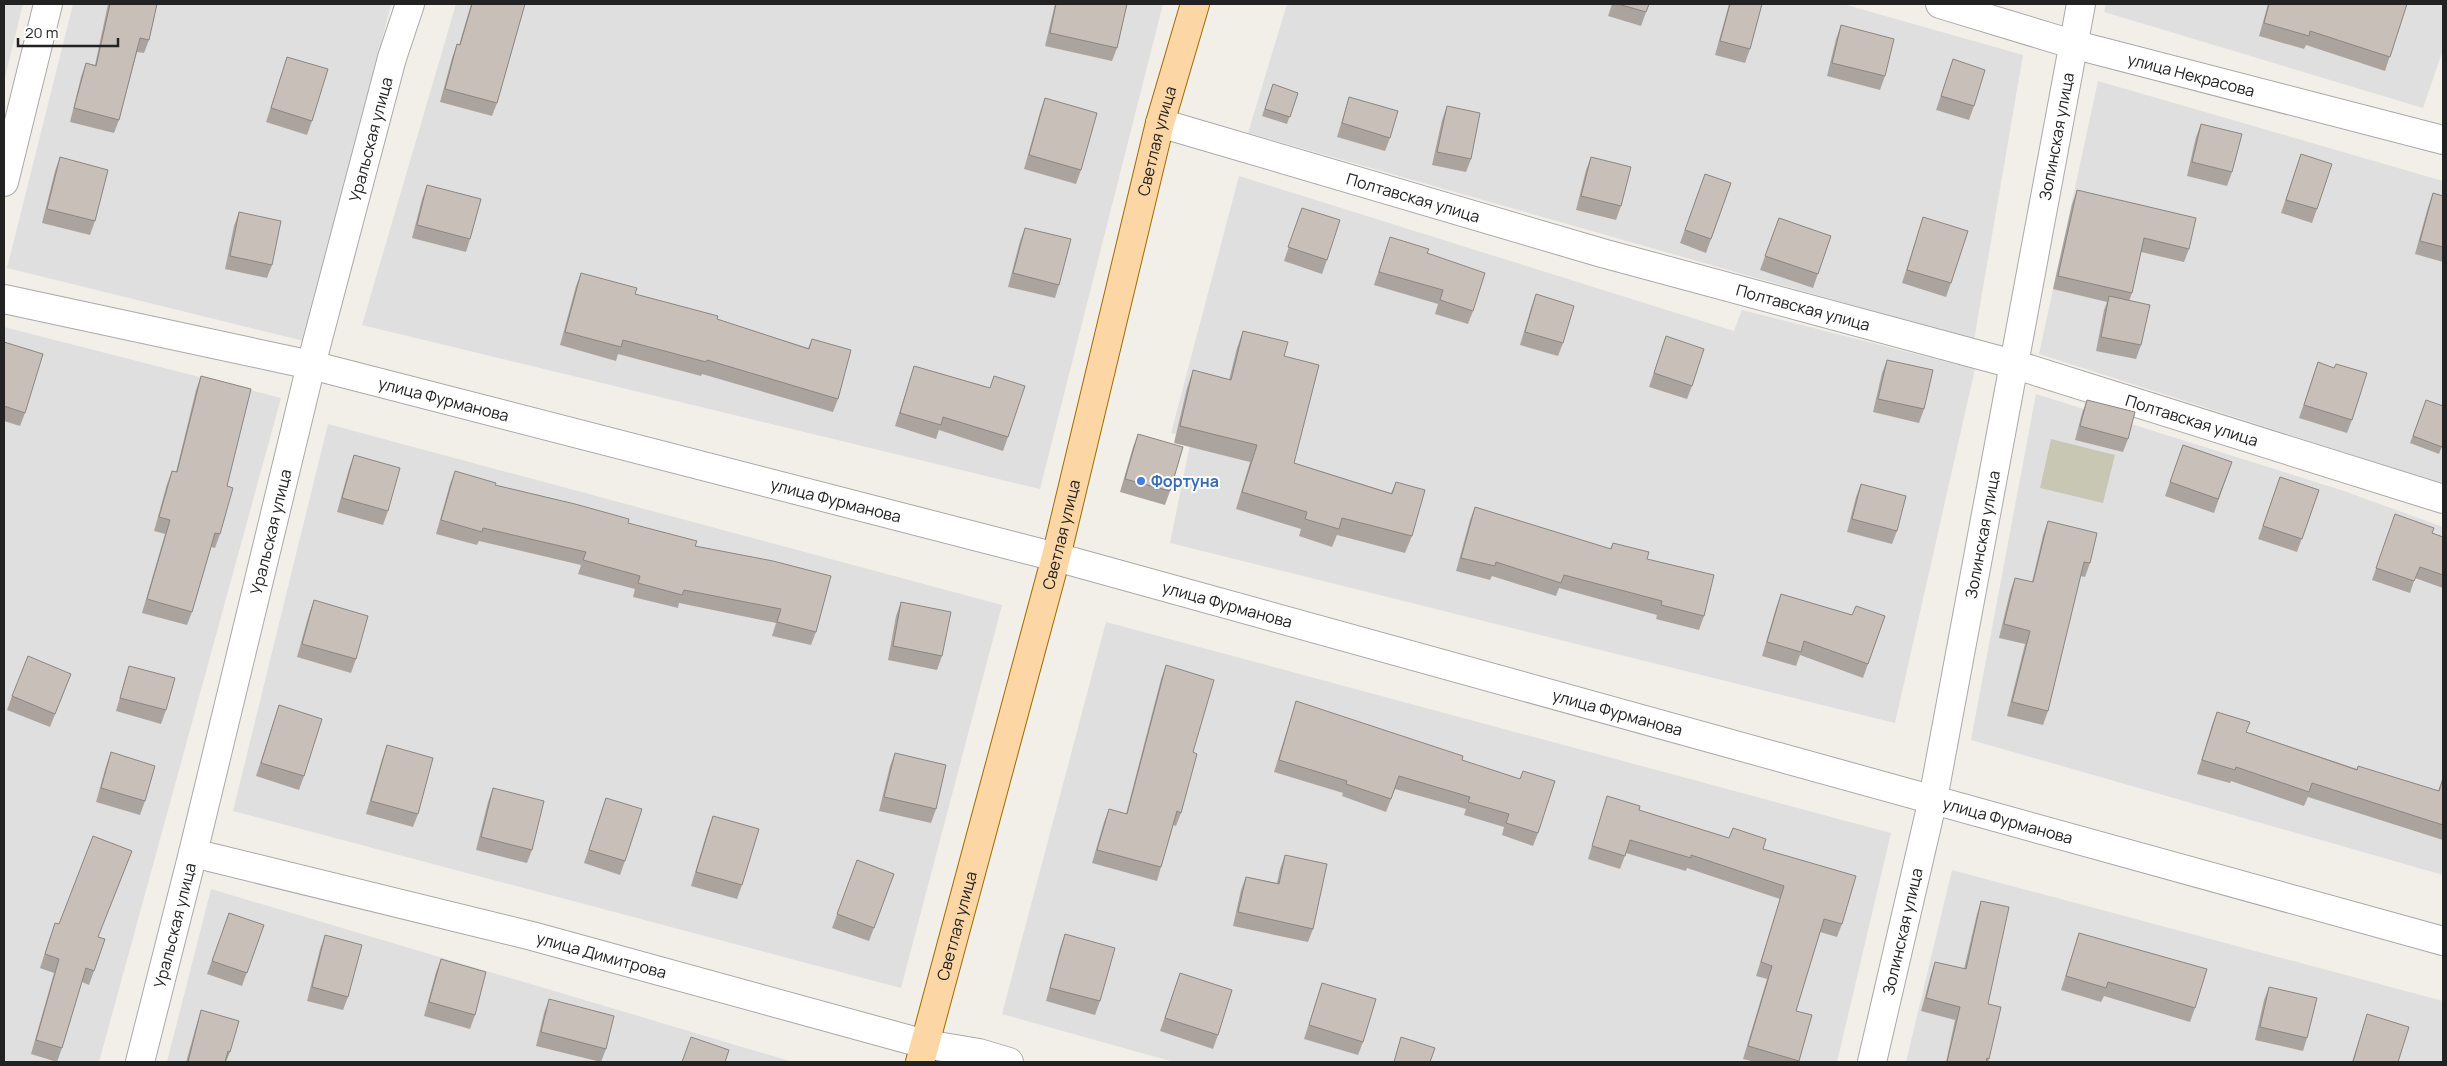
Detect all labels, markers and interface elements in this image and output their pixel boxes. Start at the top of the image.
scale bar [18,15,118,47]
text: 20 m [25,22,58,43]
street label: улица Некрасова [2125,48,2257,102]
street label: Золинская улица [2034,71,2079,202]
street label: Уральская улица [344,74,398,204]
street label: Светлая улица [1132,83,1181,198]
street label: Полтавская улица [1344,167,1483,228]
street label: Полтавская улица [1734,279,1873,336]
street label: улица Фурманова [376,372,511,427]
street label: Полтавская улица [2123,389,2261,451]
street label: Уральская улица [245,467,296,597]
street label: Золинская улица [1960,469,2005,600]
place label: Фортуна [1151,470,1219,492]
street label: улица Фурманова [768,473,904,528]
marker: Фортуна [1135,475,1147,487]
street label: Светлая улица [1037,477,1085,592]
street label: улица Фурманова [1160,576,1295,633]
street label: улица Фурманова [1550,684,1685,741]
street label: улица Фурманова [1940,792,2075,849]
street label: Уральская улица [148,860,201,990]
street label: Золинская улица [1877,866,1928,997]
street label: Светлая улица [931,869,982,983]
street label: улица Димитрова [534,927,669,983]

